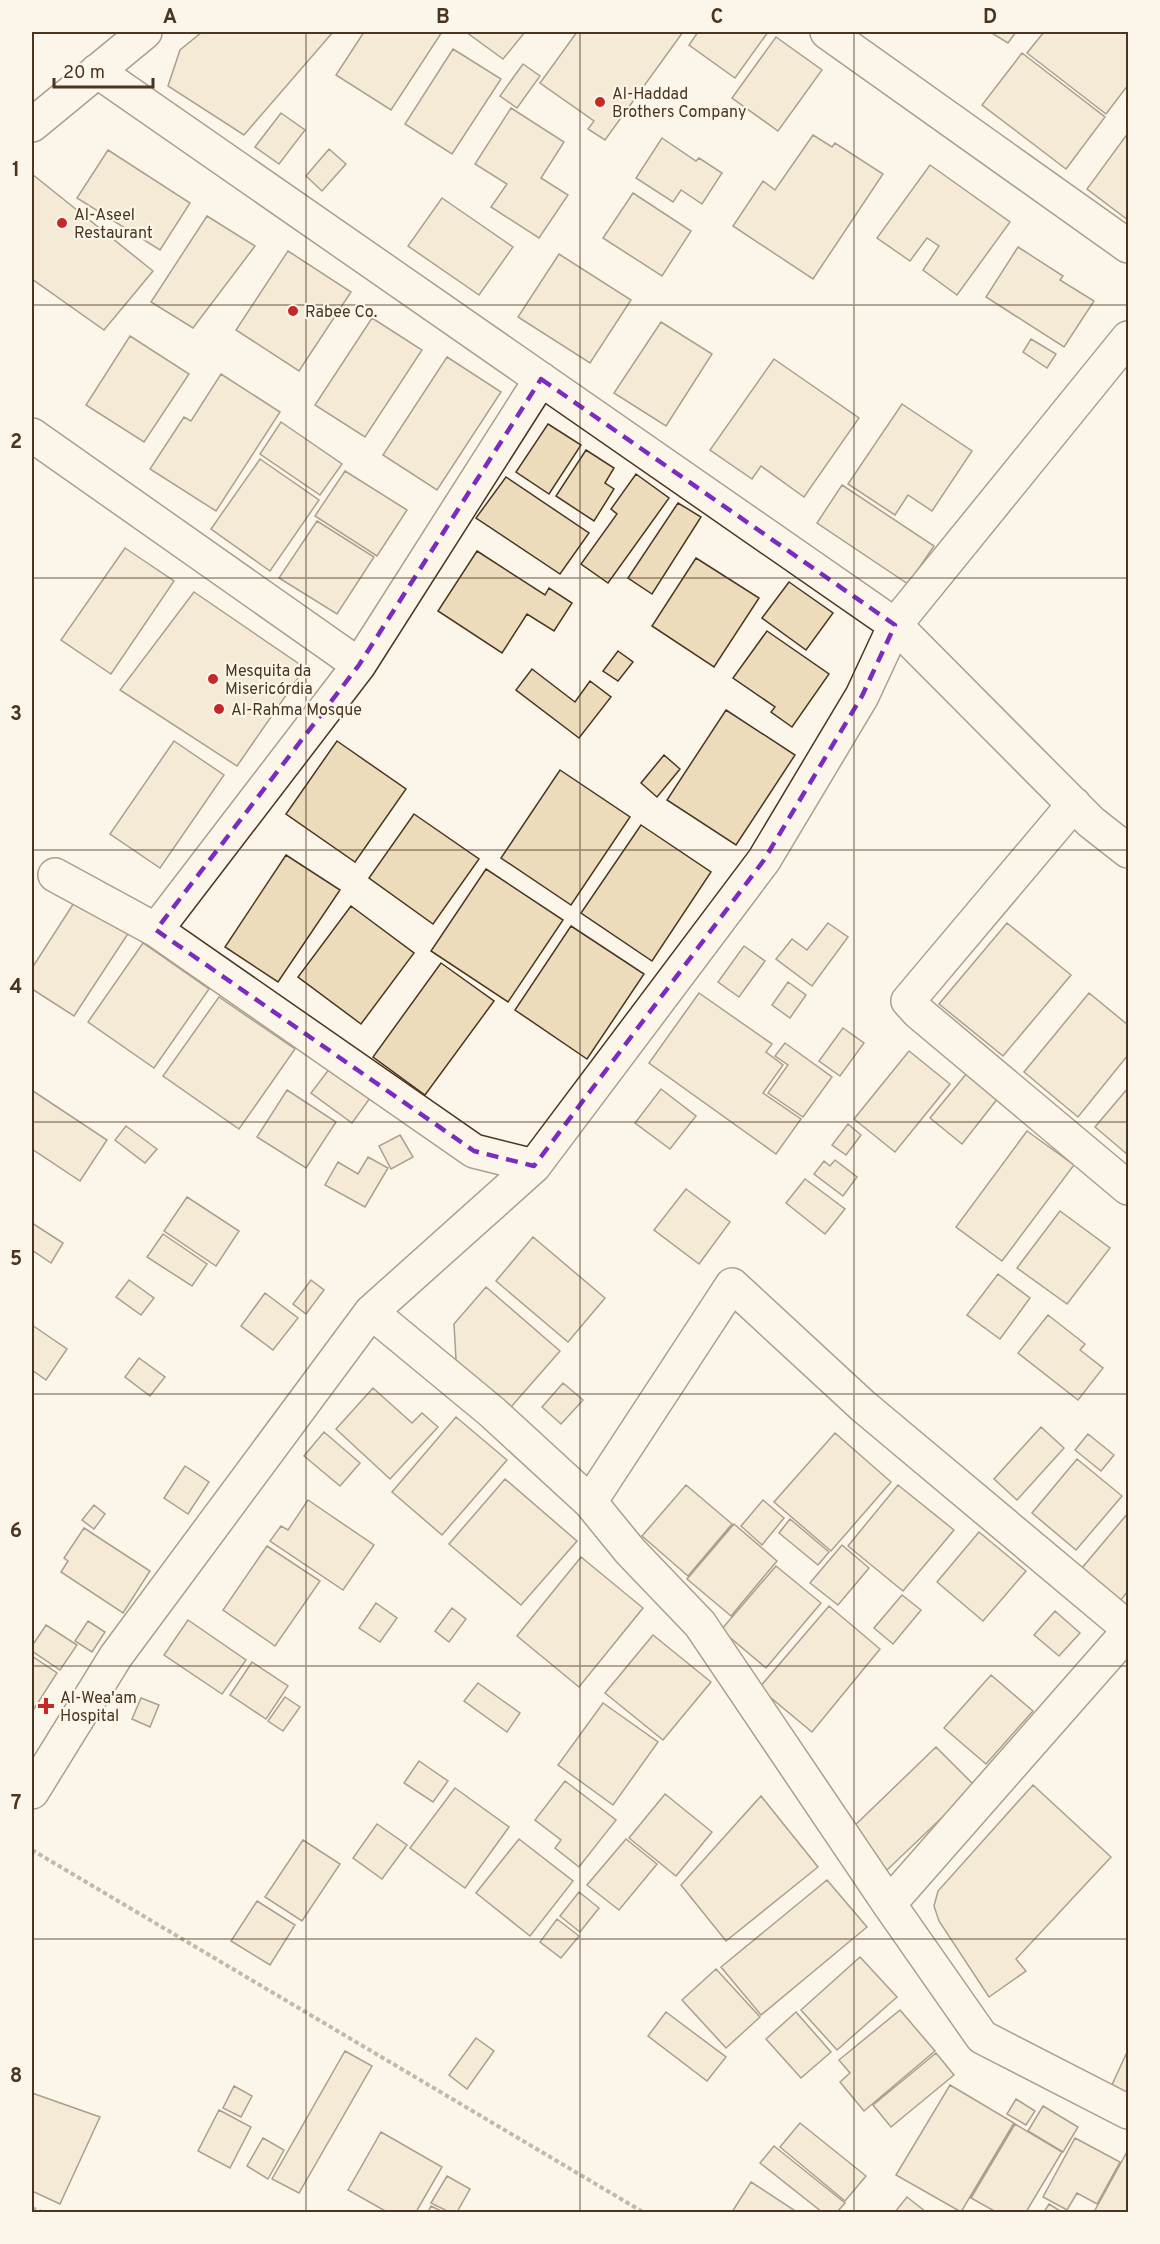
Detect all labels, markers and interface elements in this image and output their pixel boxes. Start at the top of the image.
text: A [163,5,177,31]
text: B [436,5,450,31]
text: C [711,5,723,31]
text: D [983,5,997,31]
scale bar [54,51,153,89]
text: 20 m [63,62,105,85]
place label: Al-Haddad Brothers Company [612,85,747,123]
marker: Al-Haddad Brothers Company [593,95,607,109]
text: 1 [12,158,20,184]
place label: Al-Aseel Restaurant [74,206,153,244]
marker: Al-Aseel Restaurant [55,216,69,230]
place label: Rabee Co. [305,303,377,323]
marker: Rabee Co. [286,304,300,318]
text: 2 [10,430,22,456]
place label: Mesquita da Misericórdia [225,662,313,700]
marker: Mesquita da Misericórdia [206,672,220,686]
place label: Al-Rahma Mosque [231,701,362,721]
text: 3 [10,702,22,728]
marker: Al-Rahma Mosque [212,702,226,716]
text: 4 [10,975,22,1001]
text: 5 [10,1247,22,1273]
text: 6 [10,1519,22,1545]
place label: Al-Wea'am Hospital [60,1689,137,1727]
marker: Al-Wea'am Hospital [37,1697,55,1715]
text: 7 [11,1791,21,1817]
text: 8 [10,2064,22,2090]

